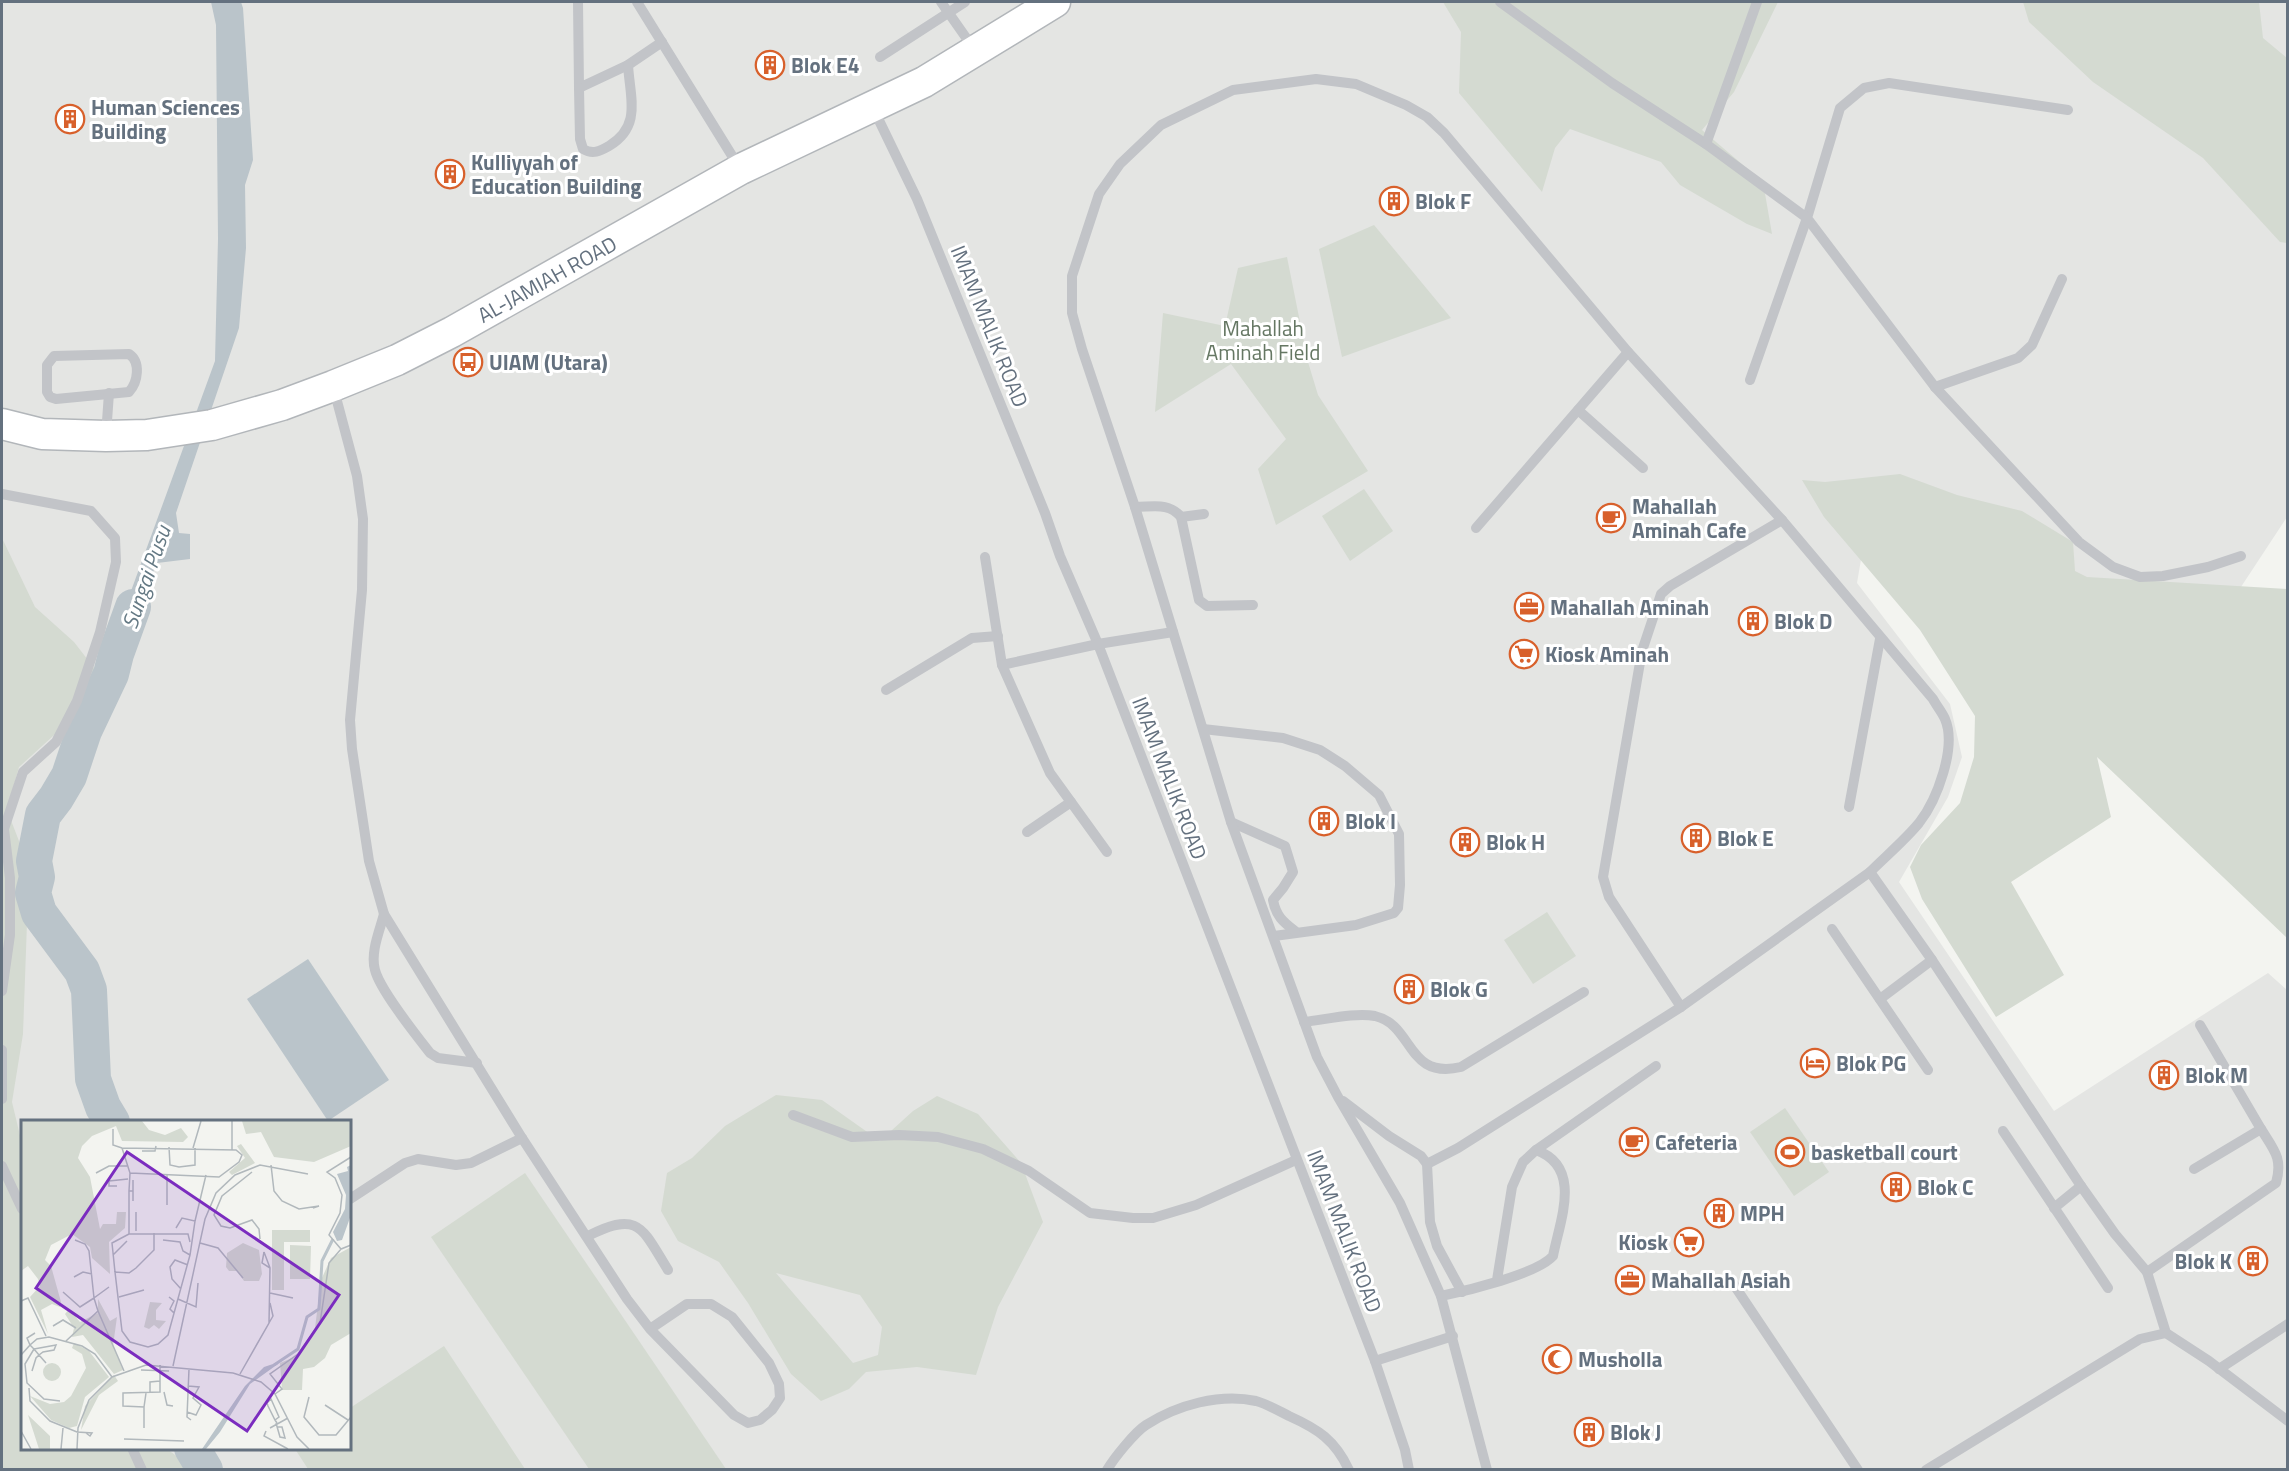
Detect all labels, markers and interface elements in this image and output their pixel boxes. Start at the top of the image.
building icon: Blok E4 [754,49,786,81]
place label: Blok E4 [791,49,859,81]
place label: Human Sciences Building [91,91,240,147]
building icon: Human Sciences Building [54,103,86,135]
place label: Kulliyyah of Education Building [471,146,642,202]
building icon: Kulliyyah of Education Building [434,158,466,190]
building icon: Blok F [1378,185,1410,217]
place label: Blok F [1415,185,1471,217]
street label: AL-JAMIAH ROAD [471,227,623,331]
street label: IMAM MALIK ROAD [943,240,1037,412]
park label: Mahallah Aminah Field [1206,312,1320,368]
bus stop icon: UIAM (Utara) [452,346,484,378]
place label: UIAM (Utara) [489,346,608,378]
place label: Mahallah Aminah Cafe [1632,490,1747,546]
cafe icon: Mahallah Aminah Cafe [1595,502,1627,534]
water label: Sungai Pusu [113,519,180,633]
office icon: Mahallah Aminah [1513,591,1545,623]
place label: Mahallah Aminah [1550,591,1709,623]
building icon: Blok D [1737,605,1769,637]
place label: Blok D [1774,605,1832,637]
supermarket icon: Kiosk Aminah [1508,638,1540,670]
place label: Kiosk Aminah [1545,638,1669,670]
street label: IMAM MALIK ROAD [1124,692,1216,864]
building icon: Blok I [1308,805,1340,837]
place label: Blok I [1345,805,1396,837]
building icon: Blok E [1680,822,1712,854]
place label: Blok E [1717,822,1774,854]
building icon: Blok H [1449,826,1481,858]
place label: Blok H [1486,826,1545,858]
building icon: Blok G [1393,973,1425,1005]
place label: Blok G [1430,973,1488,1005]
hotel icon: Blok PG [1799,1047,1831,1079]
place label: Blok PG [1836,1047,1906,1079]
building icon: Blok M [2148,1059,2180,1091]
place label: Blok M [2185,1059,2248,1091]
inset map [21,1120,351,1450]
cafe icon: Cafeteria [1618,1126,1650,1158]
place label: Cafeteria [1655,1126,1738,1158]
sports icon: basketball court [1774,1136,1806,1168]
place label: basketball court [1811,1136,1958,1168]
street label: IMAM MALIK ROAD [1299,1145,1391,1317]
building icon: Blok C [1880,1171,1912,1203]
place label: Blok C [1917,1171,1973,1203]
building icon: MPH [1703,1197,1735,1229]
place label: MPH [1740,1197,1785,1229]
place label: Kiosk [1618,1226,1668,1258]
supermarket icon: Kiosk [1673,1226,1705,1258]
place label: Blok K [2174,1245,2233,1277]
building icon: Blok K [2237,1245,2269,1277]
office icon: Mahallah Asiah [1614,1264,1646,1296]
place label: Mahallah Asiah [1651,1264,1791,1296]
mosque icon: Musholla [1541,1343,1573,1375]
place label: Musholla [1578,1343,1663,1375]
building icon: Blok J [1573,1416,1605,1448]
place label: Blok J [1610,1416,1661,1448]

